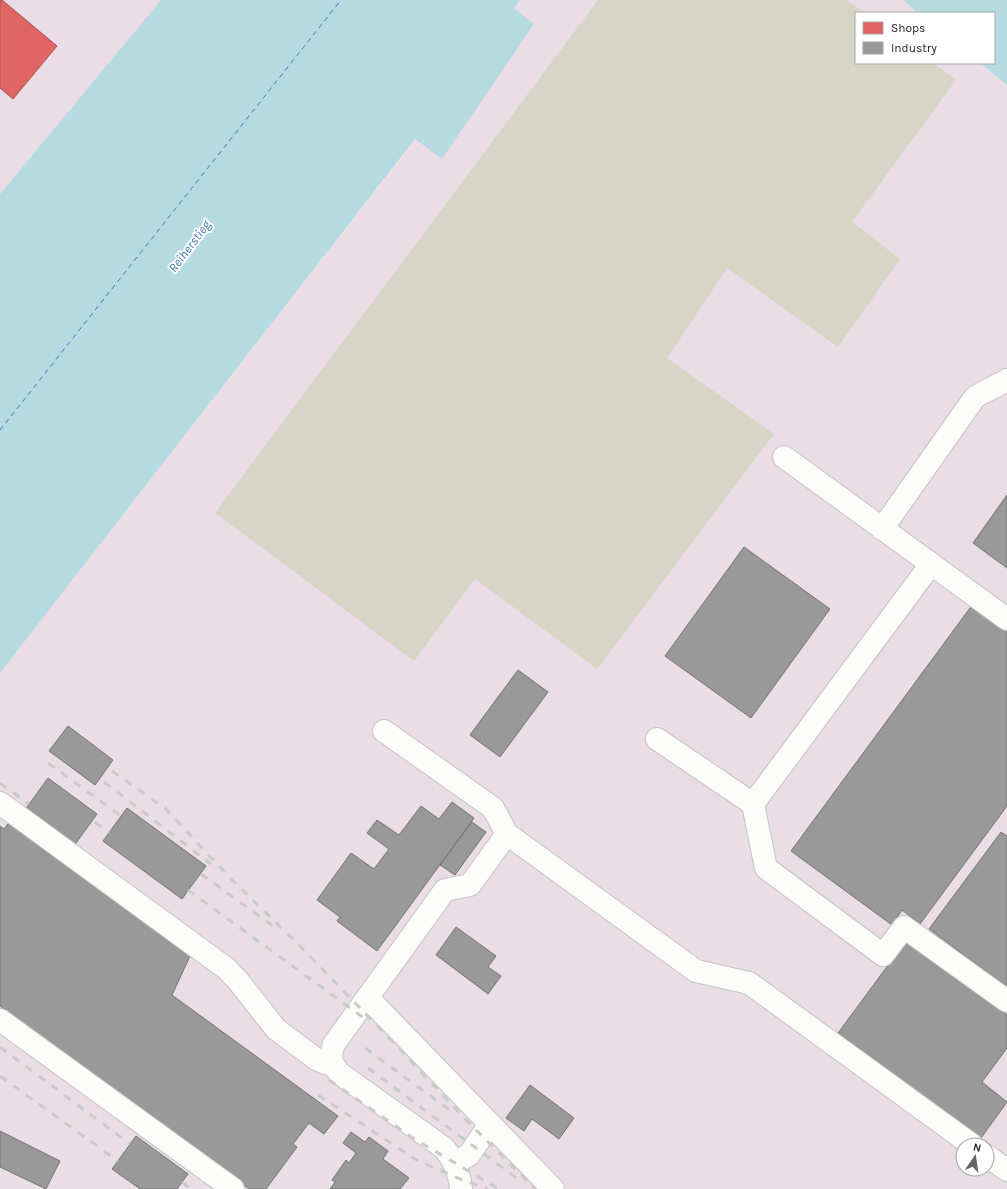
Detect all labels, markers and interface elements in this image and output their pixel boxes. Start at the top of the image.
legend [855,12,995,64]
text: Shops [891,21,925,35]
text: Industry [891,41,937,55]
water label: Reiherstieg [165,216,215,275]
north arrow [955,1137,995,1177]
text: N [972,1141,982,1155]

